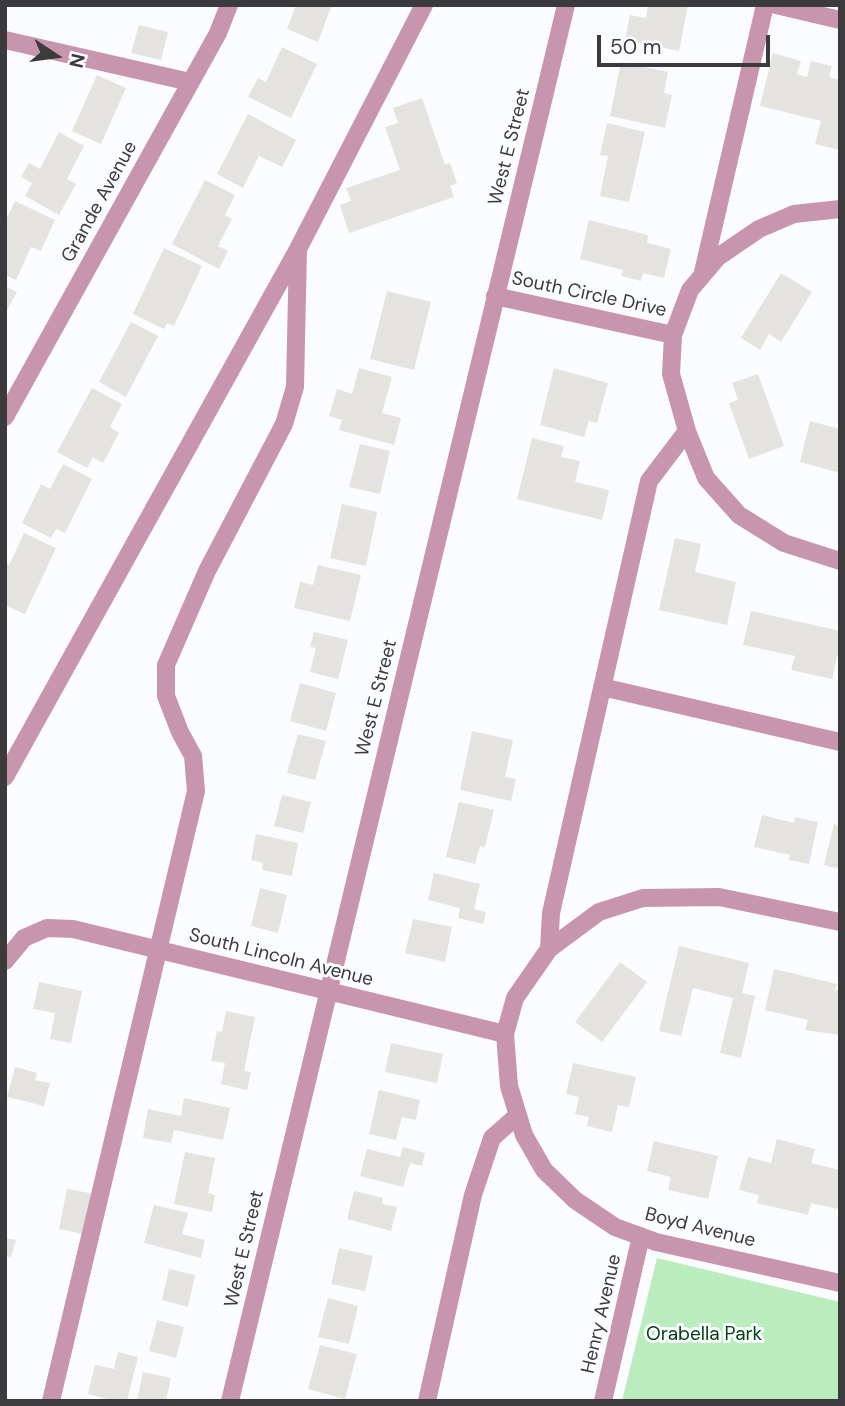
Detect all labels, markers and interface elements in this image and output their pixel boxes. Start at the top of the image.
north arrow [21,21,91,91]
scale bar [600,21,773,65]
text: 50 m [610,33,661,61]
text: N [63,51,91,70]
street label: West E Street [484,86,536,208]
street label: Grande Avenue [57,137,143,267]
street label: South Circle Drive [510,267,668,323]
street label: West E Street [351,637,403,759]
street label: South Lincoln Avenue [187,924,375,992]
street label: West E Street [220,1188,270,1310]
street label: Boyd Avenue [642,1203,758,1253]
street label: Henry Avenue [577,1252,627,1376]
park label: Orabella Park [646,1324,762,1346]

